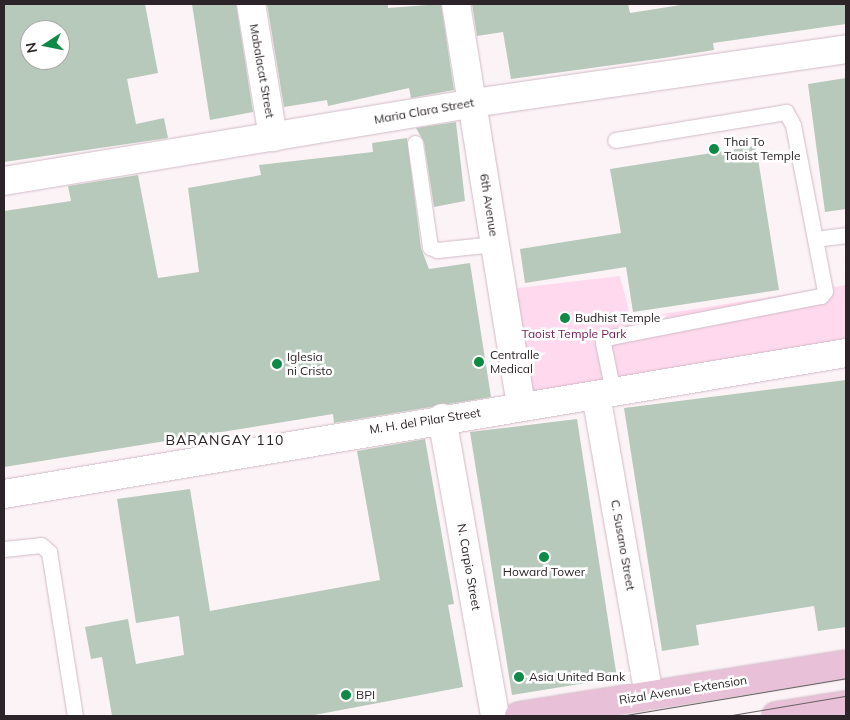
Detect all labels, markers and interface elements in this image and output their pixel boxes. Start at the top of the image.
north arrow [20,20,70,70]
street label: Mabalacat Street [247,23,277,119]
text: N [21,41,41,55]
street label: Maria Clara Street [373,95,475,127]
place label: Thai To Taoist Temple [724,135,800,163]
marker: Thai To Taoist Temple [708,143,720,155]
street label: 6th Avenue [477,173,501,237]
place label: Budhist Temple [575,311,660,325]
marker: Budhist Temple [559,312,571,324]
park label: Taoist Temple Park [522,327,626,341]
place label: Centralle Medical [490,348,539,376]
place label: Iglesia ni Cristo [287,350,332,378]
marker: Centralle Medical [472,355,486,369]
marker: Iglesia ni Cristo [271,358,283,370]
street label: M. H. del Pilar Street [368,405,482,437]
district label: BARANGAY 110 [164,432,286,448]
street label: C. Susano Street [608,498,638,592]
street label: N. Carpio Street [454,523,484,611]
marker: Howard Tower [538,551,550,563]
place label: Howard Tower [503,565,585,579]
place label: Asia United Bank [529,670,625,684]
marker: Asia United Bank [513,671,525,683]
street label: Rizal Avenue Extension [618,673,748,707]
place label: BPI [356,688,375,702]
marker: BPI [340,689,352,701]

